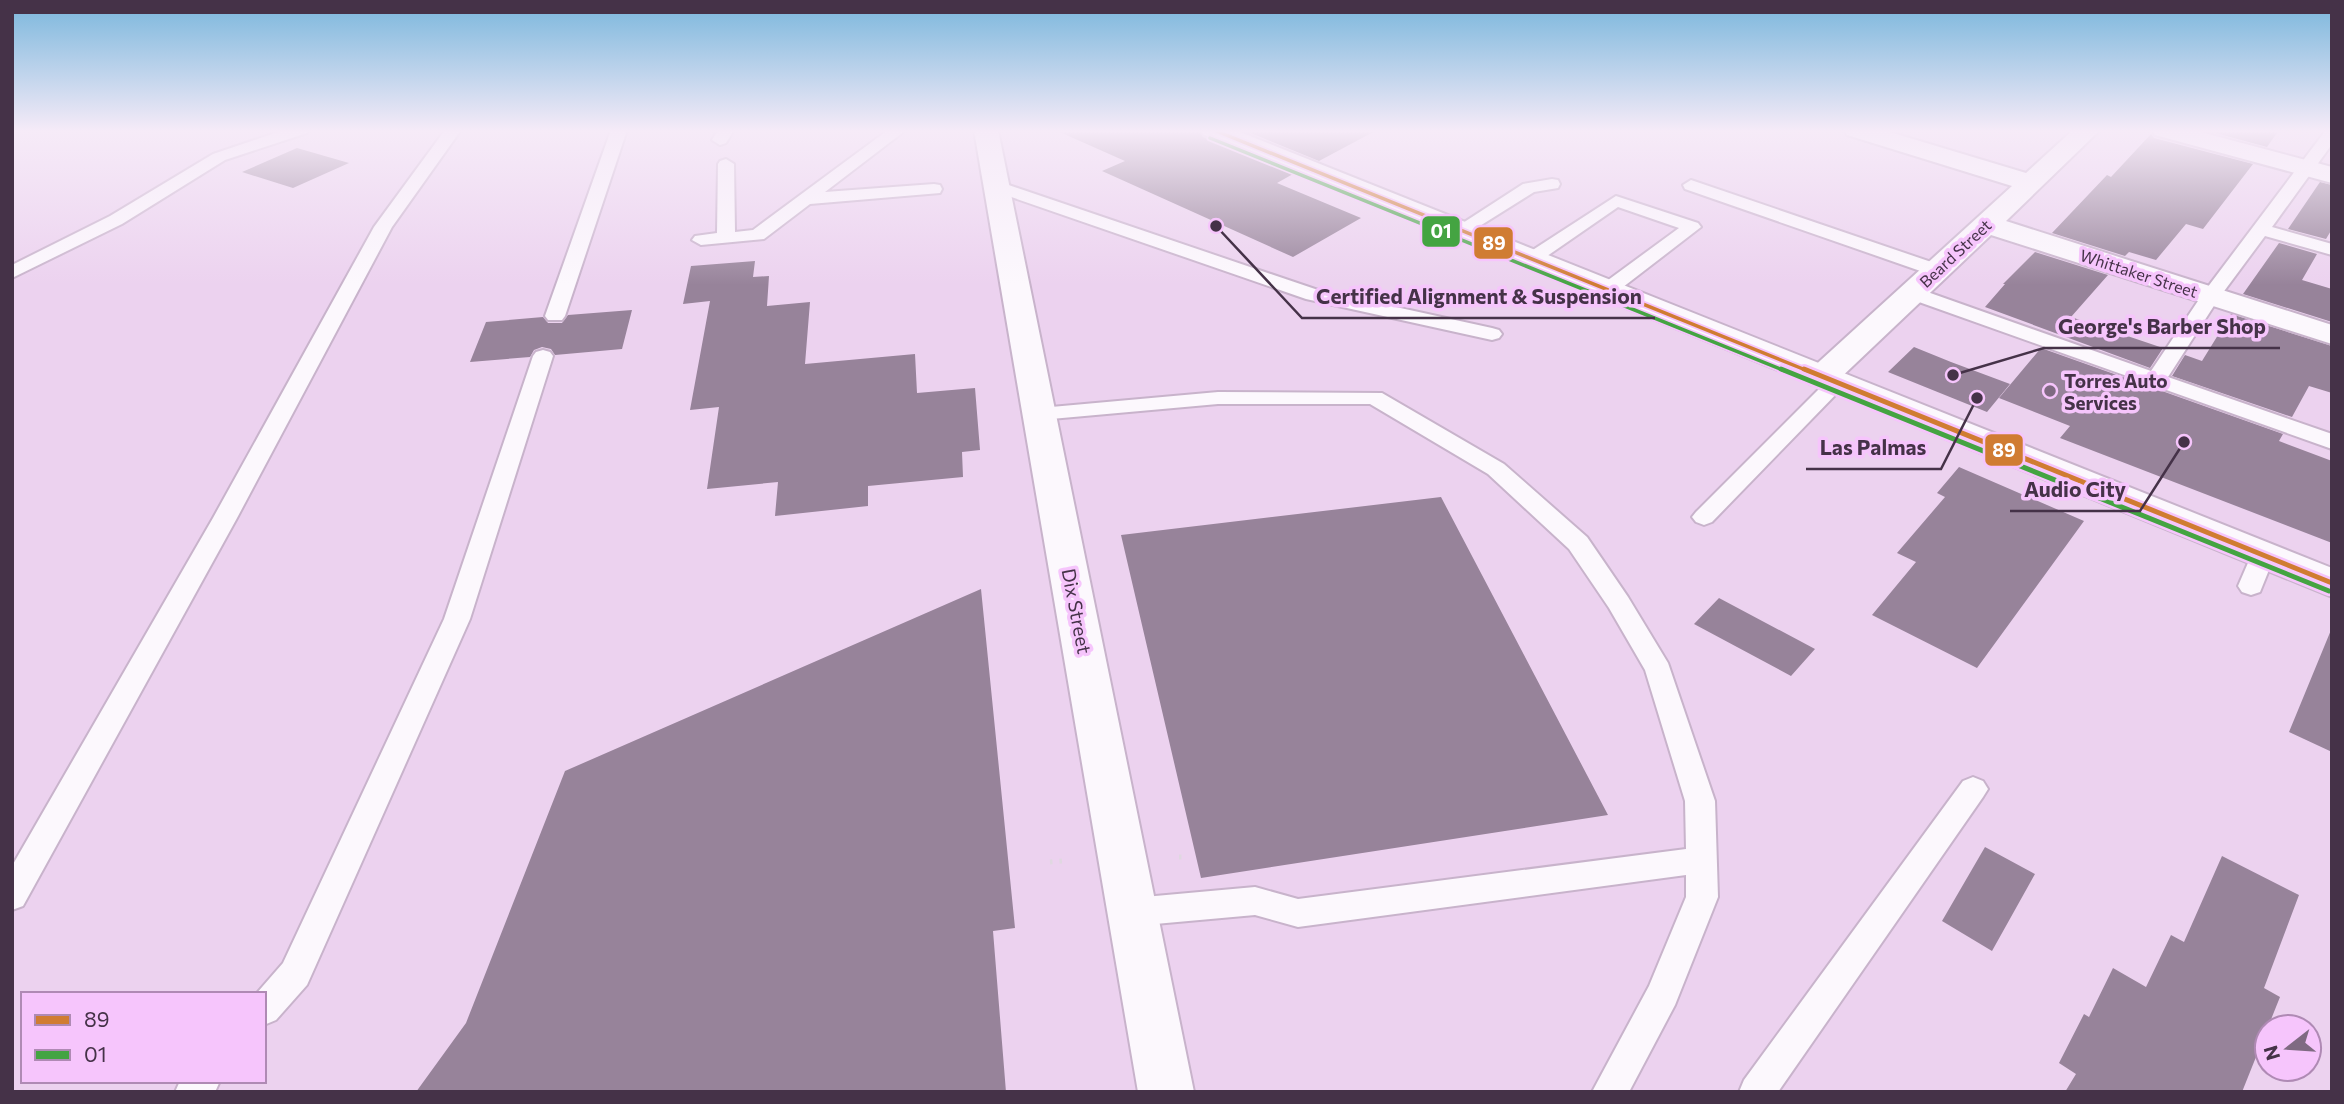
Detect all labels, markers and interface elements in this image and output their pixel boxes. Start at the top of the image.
line badge: 01 [1421,215,1461,248]
street label: Beard Street [1915,215,1995,291]
text: 01 [1430,219,1452,242]
line badge: 89 [1473,226,1514,260]
text: 89 [1482,231,1506,254]
street label: Whittaker Street [2078,245,2201,301]
callout: Certified Alignment & Suspension [1302,276,1655,318]
text: Certified Alignment & Suspension [1316,283,1642,308]
callout: George's Barber Shop [2044,306,2280,348]
text: George's Barber Shop [2058,313,2266,338]
place label: Torres Auto Services [2064,369,2168,414]
marker: Torres Auto Services [2042,383,2058,399]
callout: Las Palmas [1806,427,1941,469]
line badge: 89 [1984,433,2024,467]
text: Las Palmas [1820,434,1927,459]
text: 89 [1992,438,2016,461]
callout: Audio City [2010,469,2140,511]
text: Audio City [2024,476,2127,501]
street label: Dix Street [1057,566,1097,656]
legend [21,992,266,1083]
text: 89 [84,1006,110,1031]
north arrow [2253,1013,2323,1083]
text: 01 [84,1041,107,1066]
text: N [2258,1043,2284,1063]

